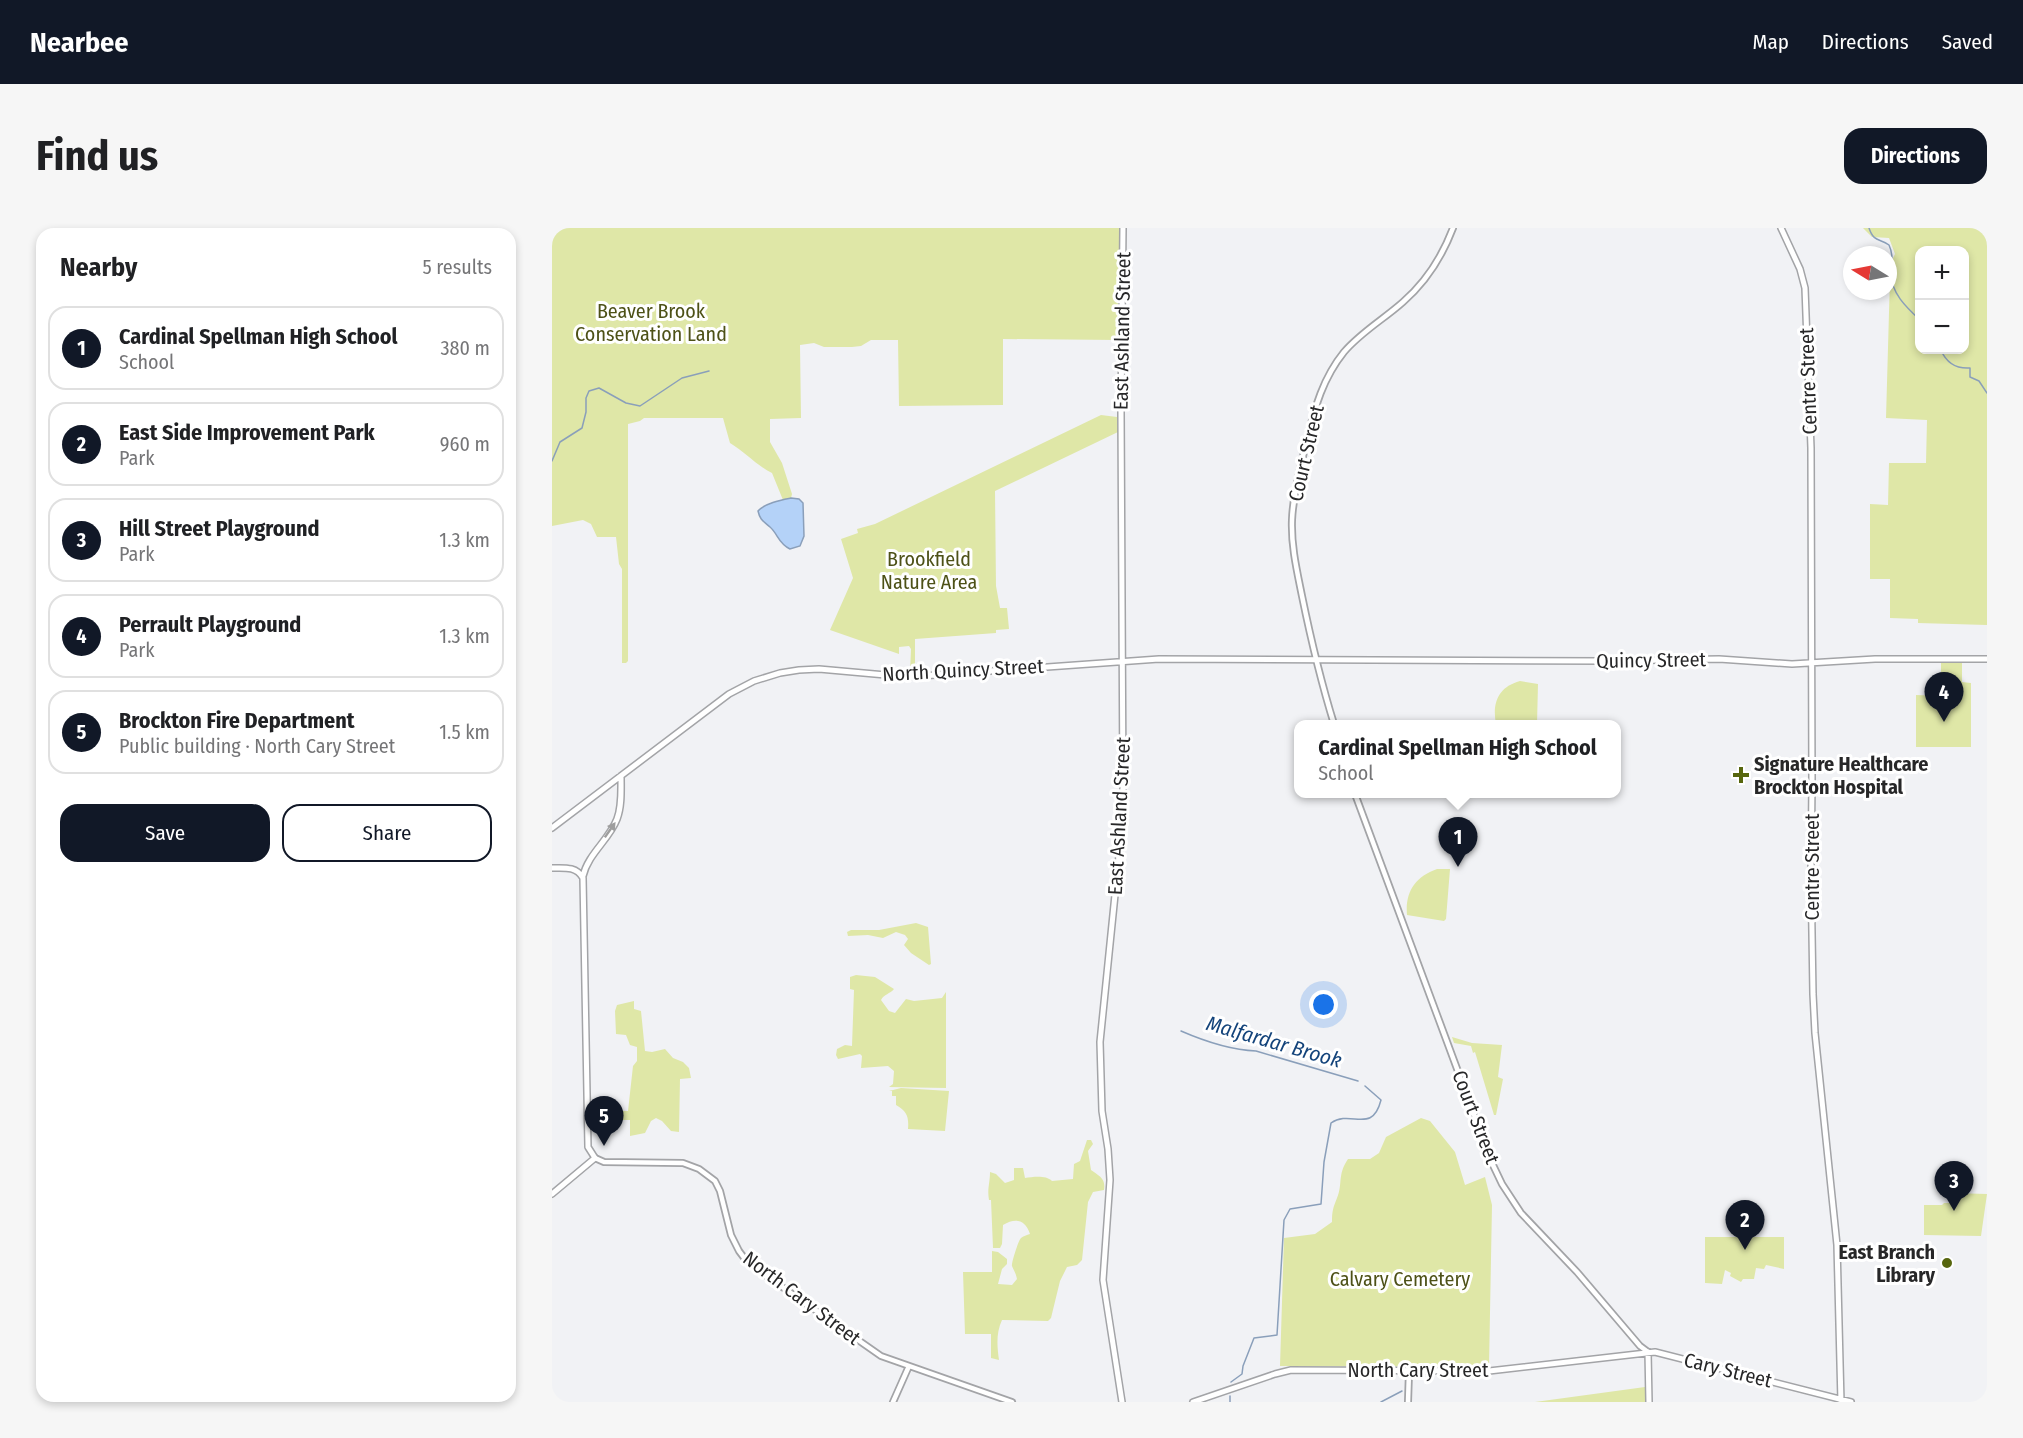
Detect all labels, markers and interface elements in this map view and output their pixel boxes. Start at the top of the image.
text: Nearbee [30,26,129,59]
text: Map [1752,29,1789,55]
text: Directions [1822,29,1909,55]
text: Saved [1942,29,1993,55]
button: Directions [1844,128,1987,184]
text: Find us [36,131,158,181]
north arrow [1843,246,1897,300]
map controls [1915,246,1969,354]
button: + [1915,246,1969,300]
street label: East Ashland Street [1109,251,1135,410]
text: Nearby [60,252,137,283]
text: 5 results [422,255,492,279]
park label: Beaver Brook Conservation Land [575,299,727,346]
button: − [1915,300,1969,354]
text: Cardinal Spellman High School [119,323,398,350]
street label: Centre Street [1794,327,1822,435]
text: 1 [77,336,86,360]
text: 380 m [440,336,490,360]
text: School [119,350,174,374]
street label: Court Street [1283,402,1329,504]
text: East Side Improvement Park [119,419,375,446]
text: 2 [77,432,86,456]
text: 960 m [440,432,490,456]
text: Park [119,446,155,470]
text: Hill Street Playground [119,515,319,542]
text: 3 [77,528,86,552]
text: 1.3 km [439,528,490,552]
text: Park [119,542,155,566]
park label: Brookfield Nature Area [881,547,977,594]
text: Perrault Playground [119,611,301,638]
text: 4 [76,624,87,648]
text: 1.3 km [439,624,490,648]
text: Park [119,638,155,662]
street label: Quincy Street [1596,647,1707,673]
street label: North Quincy Street [882,654,1045,686]
pin: 4 [1924,672,1964,722]
text: Brockton Fire Department [119,707,355,734]
text: 5 [77,720,86,744]
text: 1.5 km [439,720,490,744]
popup [1294,720,1621,798]
text: Public building · North Cary Street [119,734,395,758]
text: Cardinal Spellman High School [1318,734,1597,761]
street label: East Ashland Street [1103,736,1135,896]
place label: Signature Healthcare Brockton Hospital [1754,752,1929,799]
text: School [1318,761,1374,785]
marker: Signature Healthcare Brockton Hospital [1732,766,1750,784]
button: Save [60,804,270,862]
button: Share [282,804,492,862]
street label: Centre Street [1800,813,1824,920]
pin: 1 [1438,818,1478,867]
one-way arrow [604,822,615,838]
your location [1309,990,1338,1019]
water label: Malfardar Brook [1203,1010,1345,1074]
street label: Court Street [1447,1067,1505,1168]
pin: 5 [584,1096,624,1146]
pin: 3 [1934,1162,1974,1211]
pin: 2 [1726,1200,1764,1250]
place label: East Branch Library [1838,1240,1935,1287]
street label: North Cary Street [738,1246,866,1350]
marker: East Branch Library [1940,1256,1954,1270]
park label: Calvary Cemetery [1330,1267,1470,1291]
street label: Cary Street [1682,1348,1775,1393]
street label: North Cary Street [1348,1358,1489,1382]

